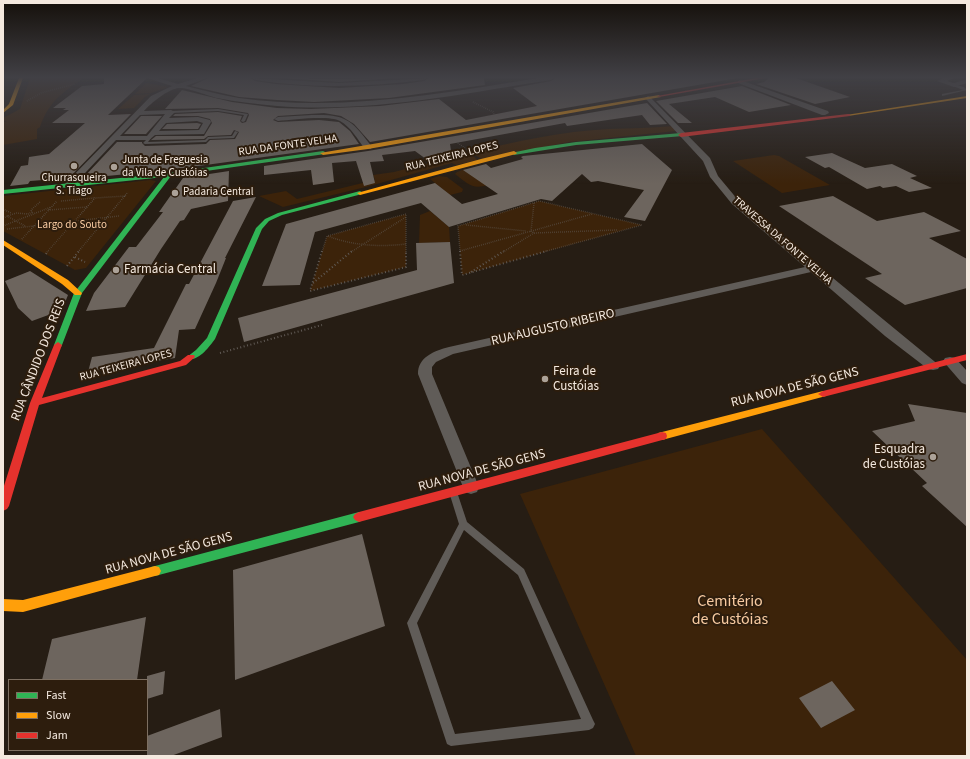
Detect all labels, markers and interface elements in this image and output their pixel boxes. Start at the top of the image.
street label: RUA DA FONTE VELHA [238,133,338,159]
street label: RUA TEIXEIRA LOPES [404,139,500,175]
place label: Junta de Freguesia da Vila de Custóias [122,154,208,180]
marker: Churrasqueira S. Tiago [69,161,79,171]
marker: Junta de Freguesia da Vila de Custóias [109,162,119,172]
place label: Churrasqueira S. Tiago [41,172,107,198]
place label: Padaria Central [183,186,254,200]
marker: Padaria Central [170,188,180,198]
street label: TRAVESSA DA FONTE VELHA [730,194,834,288]
park label: Largo do Souto [37,219,107,233]
place label: Farmácia Central [124,262,216,278]
marker: Farmácia Central [111,265,121,275]
street label: RUA CÂNDIDO DOS REIS [9,297,69,423]
street label: RUA AUGUSTO RIBEIRO [490,306,616,350]
street label: RUA TEIXEIRA LOPES [78,347,174,385]
place label: Feira de Custóias [553,364,599,395]
street label: RUA NOVA DE SÃO GENS [730,365,860,411]
marker: Feira de Custóias [540,374,550,384]
place label: Esquadra de Custóias [863,442,925,473]
street label: RUA NOVA DE SÃO GENS [417,446,547,496]
marker: Esquadra de Custóias [928,452,938,462]
street label: RUA NOVA DE SÃO GENS [104,529,234,579]
park label: Cemitério de Custóias [692,592,768,630]
legend [8,679,148,751]
text: Fast [46,687,66,704]
text: Slow [46,707,71,724]
text: Jam [46,727,68,744]

